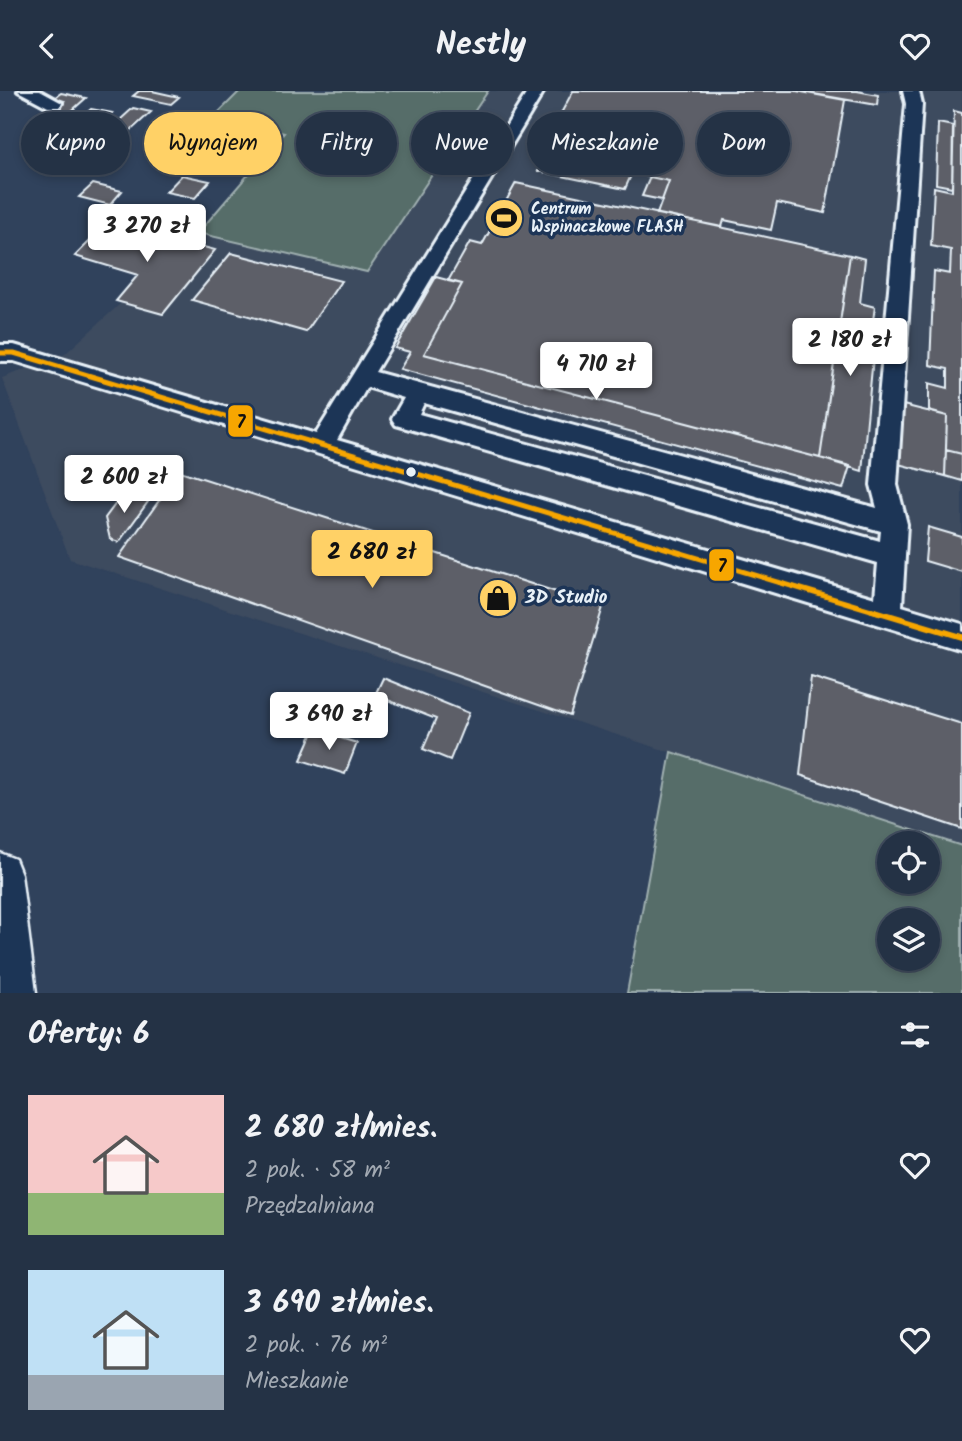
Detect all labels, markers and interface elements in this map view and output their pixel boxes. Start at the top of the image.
text: Nestly [436,20,526,71]
icon: back [28,27,66,65]
icon: heart [896,27,934,65]
chip: Kupno [21,112,130,175]
chip: Wynajem [144,112,282,175]
chip: Filtry [296,112,397,175]
chip: Nowe [411,112,513,175]
chip: Mieszkanie [527,112,683,175]
chip: Dom [697,112,790,175]
sports icon: Centrum Wspinaczkowe FLASH [483,197,525,239]
place label: Centrum Wspinaczkowe FLASH [531,197,684,240]
pin: 3 270 zł [75,205,219,264]
text: 3 270 zł [104,209,190,245]
pin: 2 180 zł [778,319,922,378]
text: 2 180 zł [808,323,892,359]
pin: 4 710 zł [524,343,668,402]
text: 4 710 zł [556,347,636,383]
line badge: 7 [227,404,254,438]
text: 7 [237,408,247,438]
pin: 2 600 zł [52,455,196,515]
text: 2 600 zł [80,460,168,496]
unlabelled marker [404,465,418,479]
pin: 2 680 zł [300,531,444,590]
text: 2 680 zł [328,535,416,571]
line badge: 7 [708,548,735,582]
text: 7 [718,552,728,582]
shop icon: 3D Studio [477,577,519,619]
place label: 3D Studio [524,583,608,613]
pin: 3 690 zł [257,693,401,752]
text: 3 690 zł [286,697,372,733]
map controls [877,831,940,971]
button: locate [877,831,940,894]
button: layers [877,908,940,971]
text: Oferty: 6 [28,1011,149,1059]
icon: filters [896,1016,934,1054]
text: 2 680 zł/mies. [245,1105,437,1153]
icon: home [84,1123,168,1207]
icon: heart [896,1146,934,1184]
text: 2 pok. · 58 m² [245,1153,390,1189]
text: Przędzalniana [245,1189,375,1225]
text: 3 690 zł/mies. [245,1280,434,1328]
icon: home [84,1298,168,1382]
icon: heart [896,1321,934,1359]
text: 2 pok. · 76 m² [245,1328,387,1364]
text: Mieszkanie [245,1364,349,1400]

